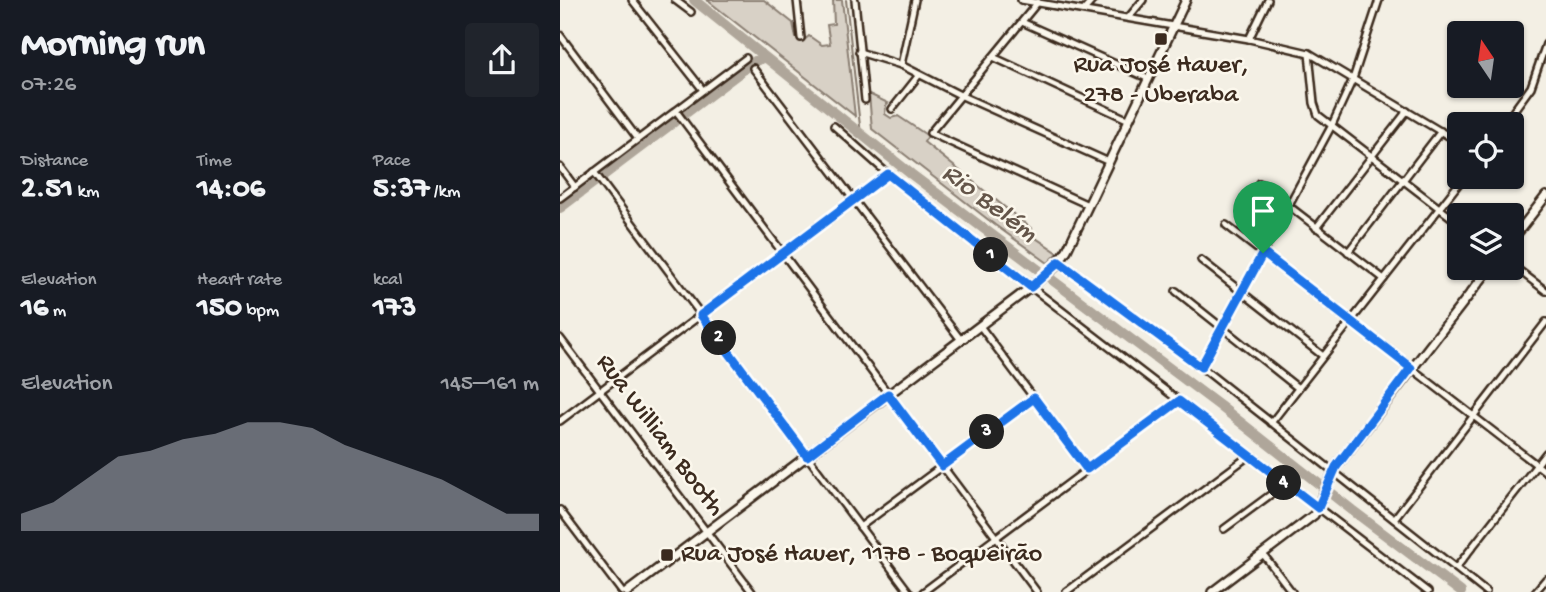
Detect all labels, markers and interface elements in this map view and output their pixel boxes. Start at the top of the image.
north arrow [1447,21,1524,98]
map controls [1447,21,1524,280]
button: share [465,23,539,97]
text: Morning run [21,24,205,68]
marker: Rua José Hauer, 278 - Uberaba [1153,31,1169,47]
place label: Rua José Hauer, 278 - Uberaba [1073,51,1249,112]
text: 07:26 [21,72,76,99]
button: locate [1447,112,1524,189]
text: Distance [21,150,88,173]
text: Time [197,150,232,173]
text: Pace [373,150,410,173]
water label: Rio Belém [935,157,1043,251]
text: 2.51 [21,173,73,208]
text: 14:06 [197,173,265,208]
text: 5:37 [373,173,429,208]
text: km [73,181,100,204]
text: /km [429,181,460,204]
pin [1233,181,1293,253]
icon: arrive [1244,192,1282,230]
button: layers [1447,203,1524,280]
pin: 1 [974,238,1008,272]
text: 1 [987,243,994,266]
text: Elevation [21,269,97,292]
text: Heart rate [197,269,282,292]
text: kcal [373,269,403,292]
text: 16 [21,292,48,327]
text: 150 [197,292,242,327]
text: 173 [373,292,416,327]
text: m [48,300,66,323]
text: bpm [242,300,279,323]
pin: 2 [702,320,736,356]
text: 2 [714,326,723,349]
street label: Rua William Booth [588,349,730,523]
text: Elevation [21,371,112,398]
text: 145–161 m [441,371,539,398]
pin: 3 [970,414,1004,450]
text: 3 [982,420,991,443]
pin: 4 [1266,466,1302,500]
text: 4 [1279,471,1288,494]
place label: Rua José Hauer, 1178 - Boqueirão [681,540,1042,571]
marker: Rua José Hauer, 1178 - Boqueirão [659,547,675,563]

